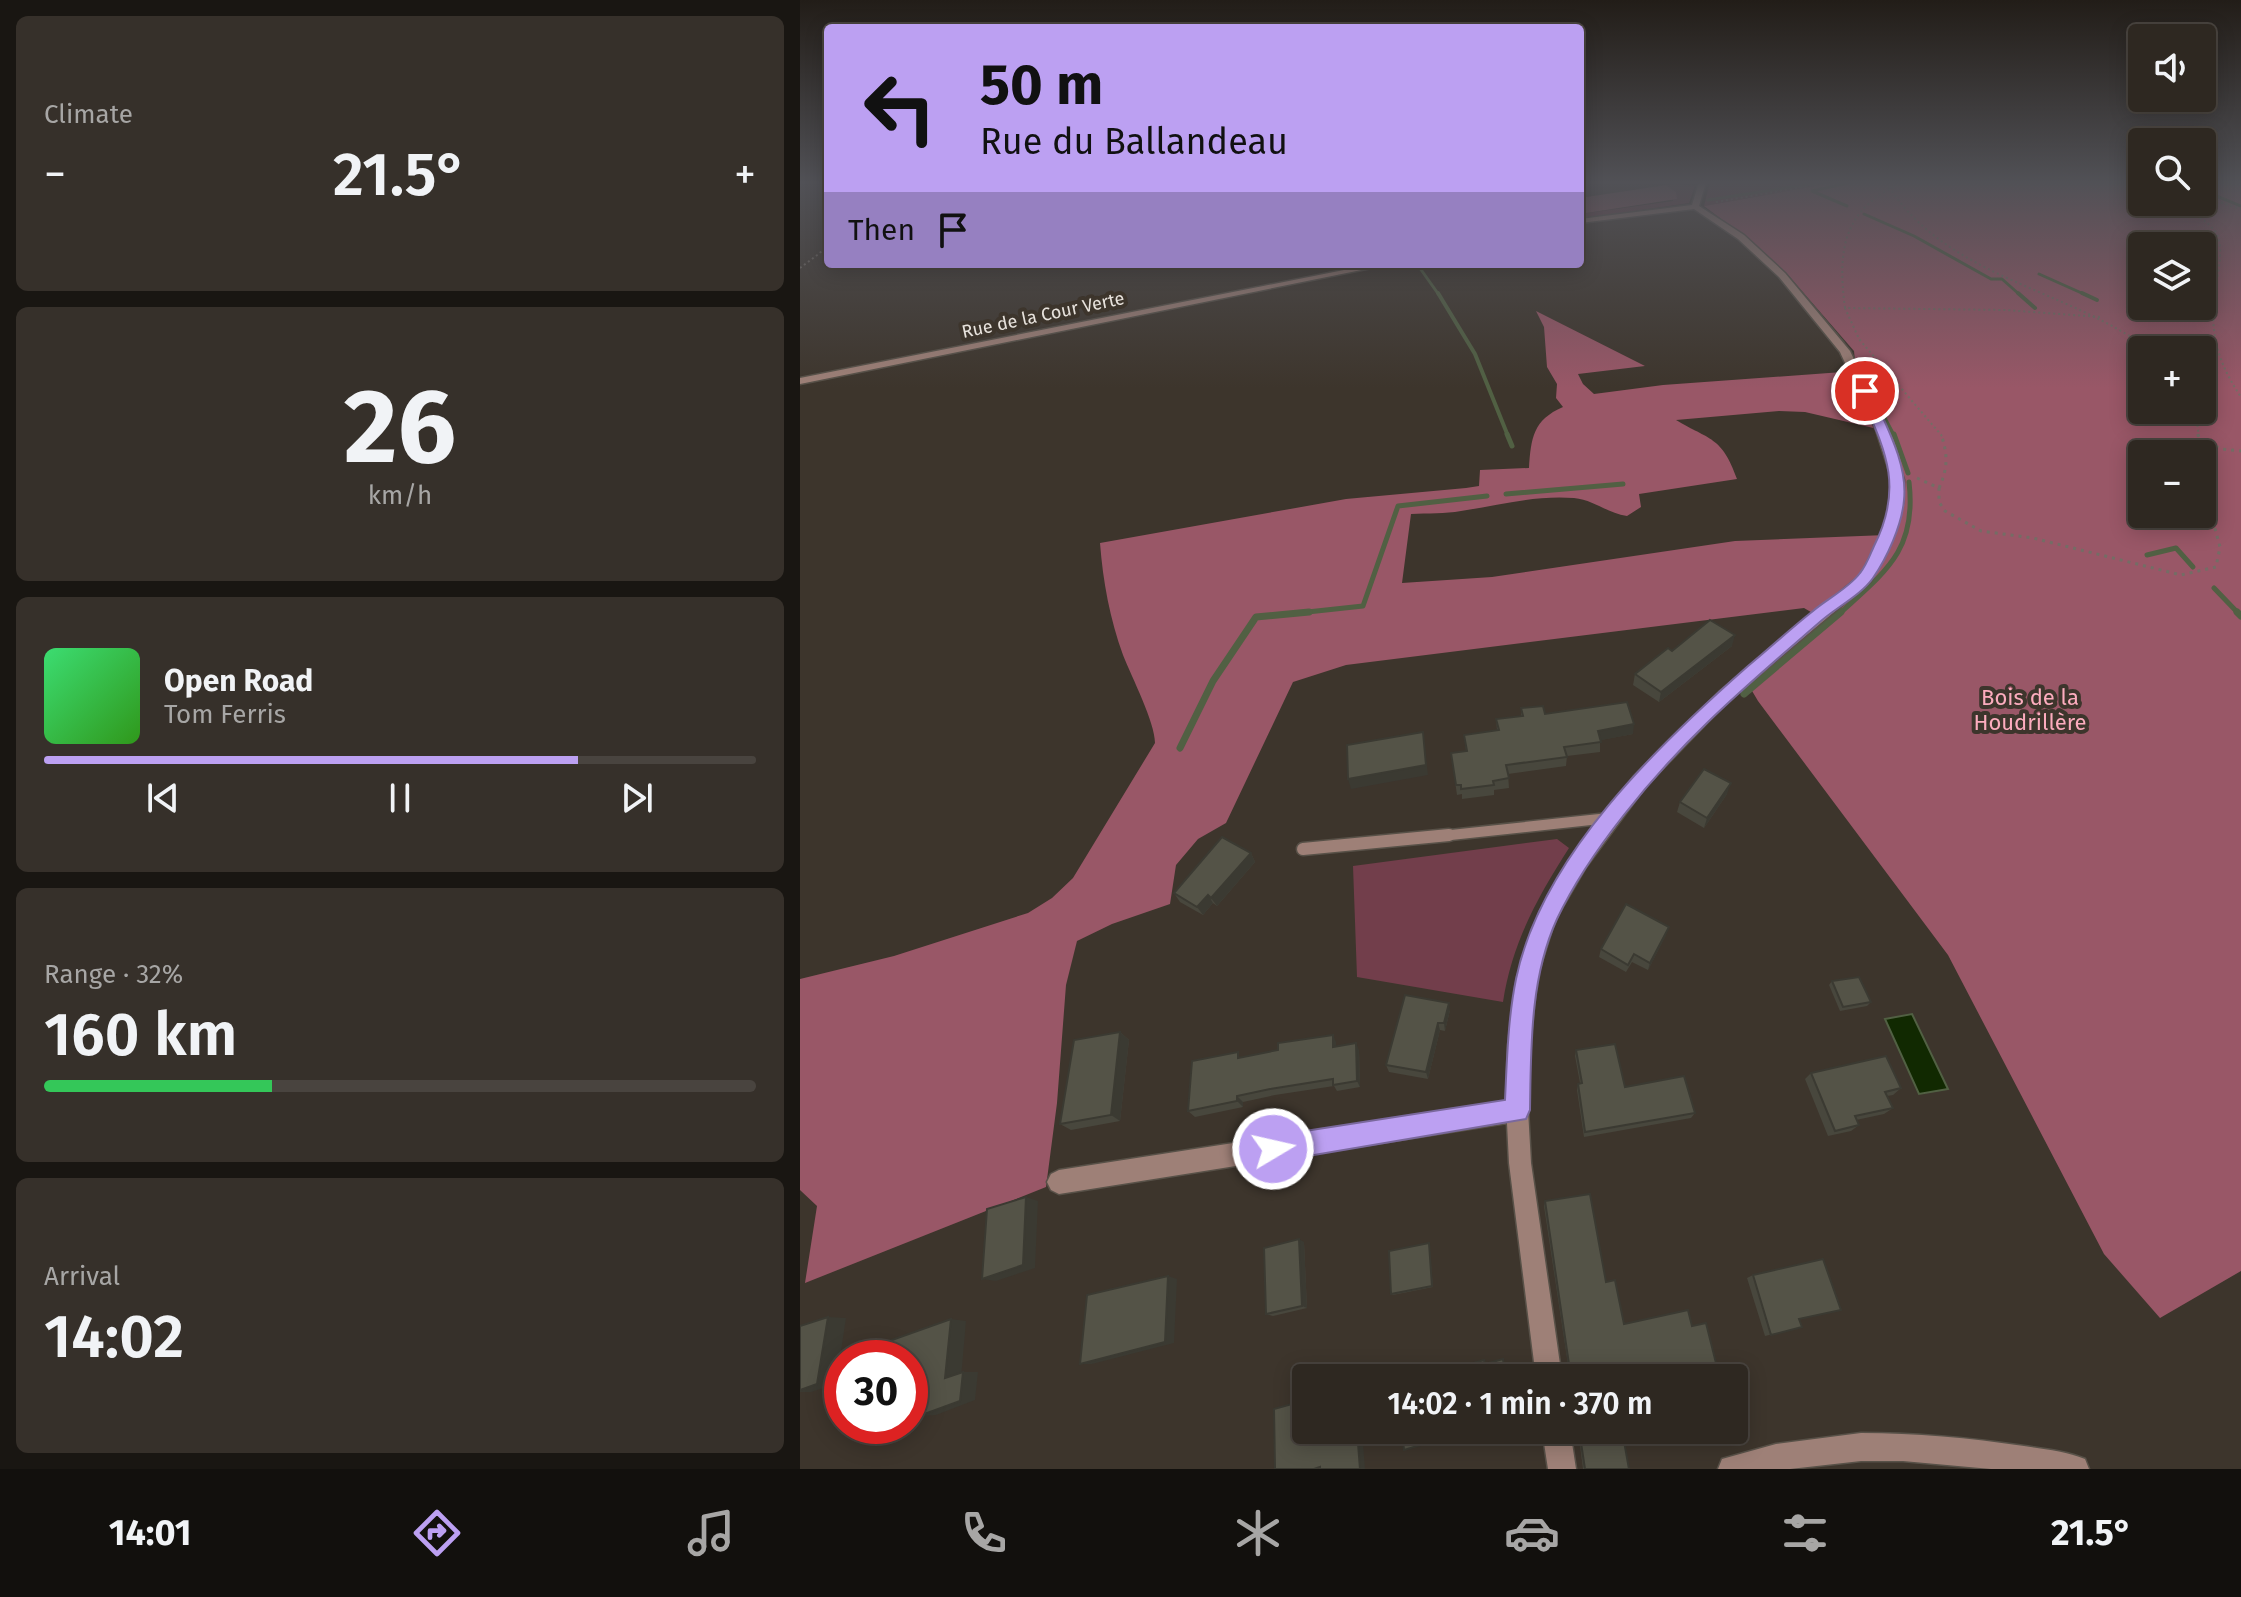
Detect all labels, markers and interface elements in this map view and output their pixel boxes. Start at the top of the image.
map controls [2128,24,2216,528]
button: sound [2128,24,2216,112]
text: 50 m [980,52,1103,119]
icon: left [848,56,952,160]
text: Climate [44,99,133,130]
text: Rue du Ballandeau [980,120,1288,164]
button: search [2128,128,2216,216]
text: 21.5° [333,139,467,211]
text: − [44,148,66,201]
text: + [734,148,756,201]
icon: arrive [931,208,975,252]
text: Then [848,212,915,248]
button: layers [2128,232,2216,320]
street label: Rue de la Cour Verte [960,287,1126,343]
button: + [2128,336,2216,424]
pin [1831,357,1899,425]
text: 26 [344,365,456,490]
icon: arrive [1843,369,1887,413]
button: − [2128,440,2216,528]
text: km/h [368,480,432,511]
text: Open Road [164,663,313,699]
park label: Bois de la Houdrillère [1973,684,2087,736]
text: Tom Ferris [164,699,286,730]
icon: previous [141,776,185,820]
icon: pause [378,776,422,820]
icon: next [615,776,659,820]
text: Range · 32% [44,959,183,990]
text: 160 km [44,999,238,1071]
position arrow [1231,1107,1315,1191]
text: Arrival [44,1261,120,1292]
text: 14:02 [44,1301,184,1373]
speed limit sign: 30 [824,1340,928,1444]
text: 14:02 · 1 min · 370 m [1388,1386,1652,1422]
icon: directions [409,1505,465,1561]
icon: music [683,1505,739,1561]
icon: phone [956,1505,1012,1561]
icon: climate [1230,1505,1286,1561]
icon: car [1504,1505,1560,1561]
icon: filters [1777,1505,1833,1561]
text: 14:01 [109,1511,191,1555]
text: 21.5° [2051,1511,2132,1555]

